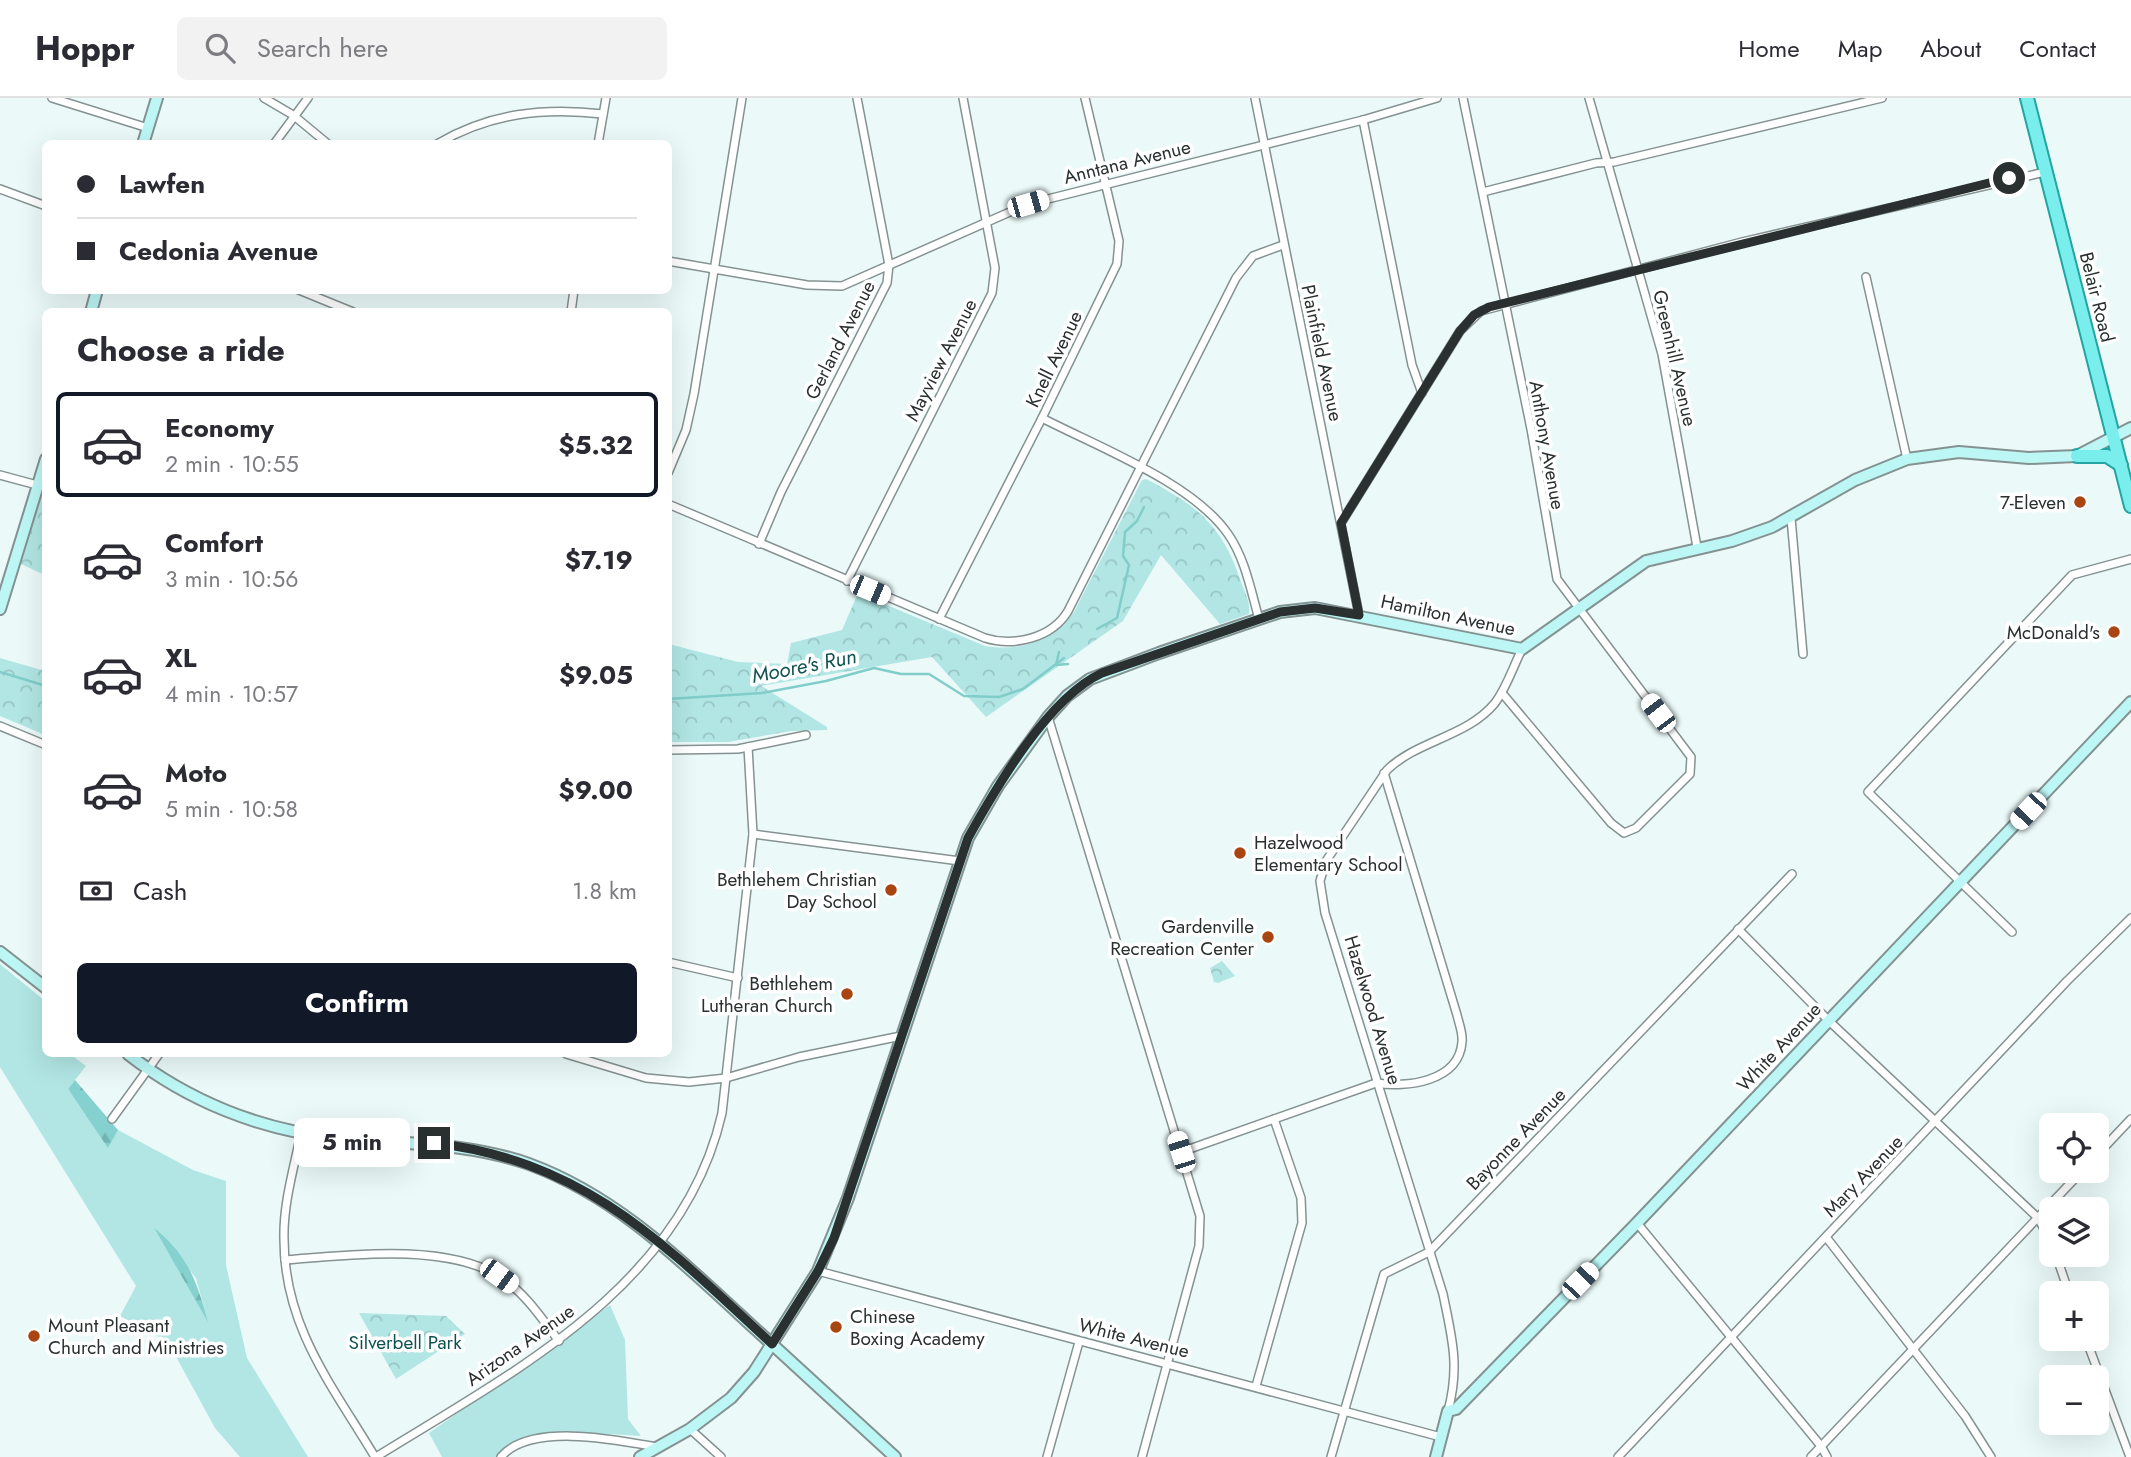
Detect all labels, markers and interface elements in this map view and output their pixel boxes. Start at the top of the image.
search box [177,17,667,80]
text: Hoppr [35,25,135,72]
icon: search [201,29,239,67]
text: Search here [257,29,388,67]
text: Home [1738,31,1800,66]
text: Map [1838,31,1882,66]
text: About [1920,31,1981,66]
text: Contact [2019,31,2096,66]
street label: Anntana Avenue [1061,133,1194,191]
route start [1993,162,2025,194]
text: Lawfen [119,165,205,203]
car [1005,188,1052,220]
text: Cedonia Avenue [119,232,318,270]
street label: Belair Road [2073,249,2121,345]
street label: Gerland Avenue [798,276,882,404]
street label: Plainfield Avenue [1294,282,1350,424]
street label: Greenhill Avenue [1646,287,1704,429]
street label: Mayview Avenue [899,294,984,426]
street label: Knell Avenue [1019,306,1089,412]
text: Choose a ride [77,327,285,373]
street label: Anthony Avenue [1522,378,1572,512]
text: Economy [165,409,274,447]
icon: car [81,413,144,476]
text: $5.32 [558,426,633,464]
text: 2 min · 10:55 [165,447,299,481]
place label: 7-Eleven [2000,489,2066,516]
marker: 7-Eleven [2072,494,2088,510]
text: Comfort [165,524,263,562]
icon: car [81,528,144,591]
text: $7.19 [565,541,633,579]
text: 3 min · 10:56 [165,562,298,596]
car [847,572,894,608]
street label: Hamilton Avenue [1378,588,1518,642]
place label: McDonald's [2007,619,2100,646]
marker: McDonald's [2106,624,2122,640]
text: XL [165,639,197,677]
water label: Moore's Run [749,641,859,691]
icon: car [81,643,144,706]
text: $9.05 [559,656,633,694]
text: 4 min · 10:57 [165,677,298,711]
car [1637,690,1680,736]
text: Moto [165,754,227,792]
icon: car [81,758,144,821]
text: $9.00 [558,771,633,809]
car [2006,788,2051,834]
text: 5 min · 10:58 [165,792,298,826]
place label: Hazelwood Elementary School [1254,829,1403,878]
marker: Hazelwood Elementary School [1232,845,1248,861]
place label: Bethlehem Christian Day School [717,866,877,915]
icon: cash [77,872,115,910]
text: Cash [133,872,187,910]
text: 1.8 km [572,874,637,908]
marker: Bethlehem Christian Day School [883,882,899,898]
place label: Gardenville Recreation Center [1110,913,1254,962]
marker: Gardenville Recreation Center [1260,929,1276,945]
street label: Hazelwood Avenue [1338,932,1409,1088]
button: Confirm [77,963,637,1043]
place label: Bethlehem Lutheran Church [701,970,833,1019]
marker: Bethlehem Lutheran Church [839,986,855,1002]
street label: White Avenue [1731,996,1828,1098]
street label: Bayonne Avenue [1460,1082,1572,1196]
map controls [2039,1113,2109,1435]
button: locate [2039,1113,2109,1183]
callout: 5 min [294,1118,410,1168]
text: 5 min [322,1125,382,1159]
route end [418,1127,450,1159]
car [1165,1129,1198,1175]
street label: Mary Avenue [1817,1129,1909,1223]
button: layers [2039,1197,2109,1267]
car [476,1255,523,1297]
car [1558,1259,1603,1303]
button: + [2039,1281,2109,1351]
street label: Arizona Avenue [460,1297,580,1392]
place label: Chinese Boxing Academy [850,1303,985,1352]
street label: White Avenue [1076,1311,1192,1365]
place label: Mount Pleasant Church and Ministries [48,1312,224,1361]
marker: Chinese Boxing Academy [828,1319,844,1335]
marker: Mount Pleasant Church and Ministries [26,1328,42,1344]
park label: Silverbell Park [348,1329,462,1356]
button: − [2039,1365,2109,1435]

